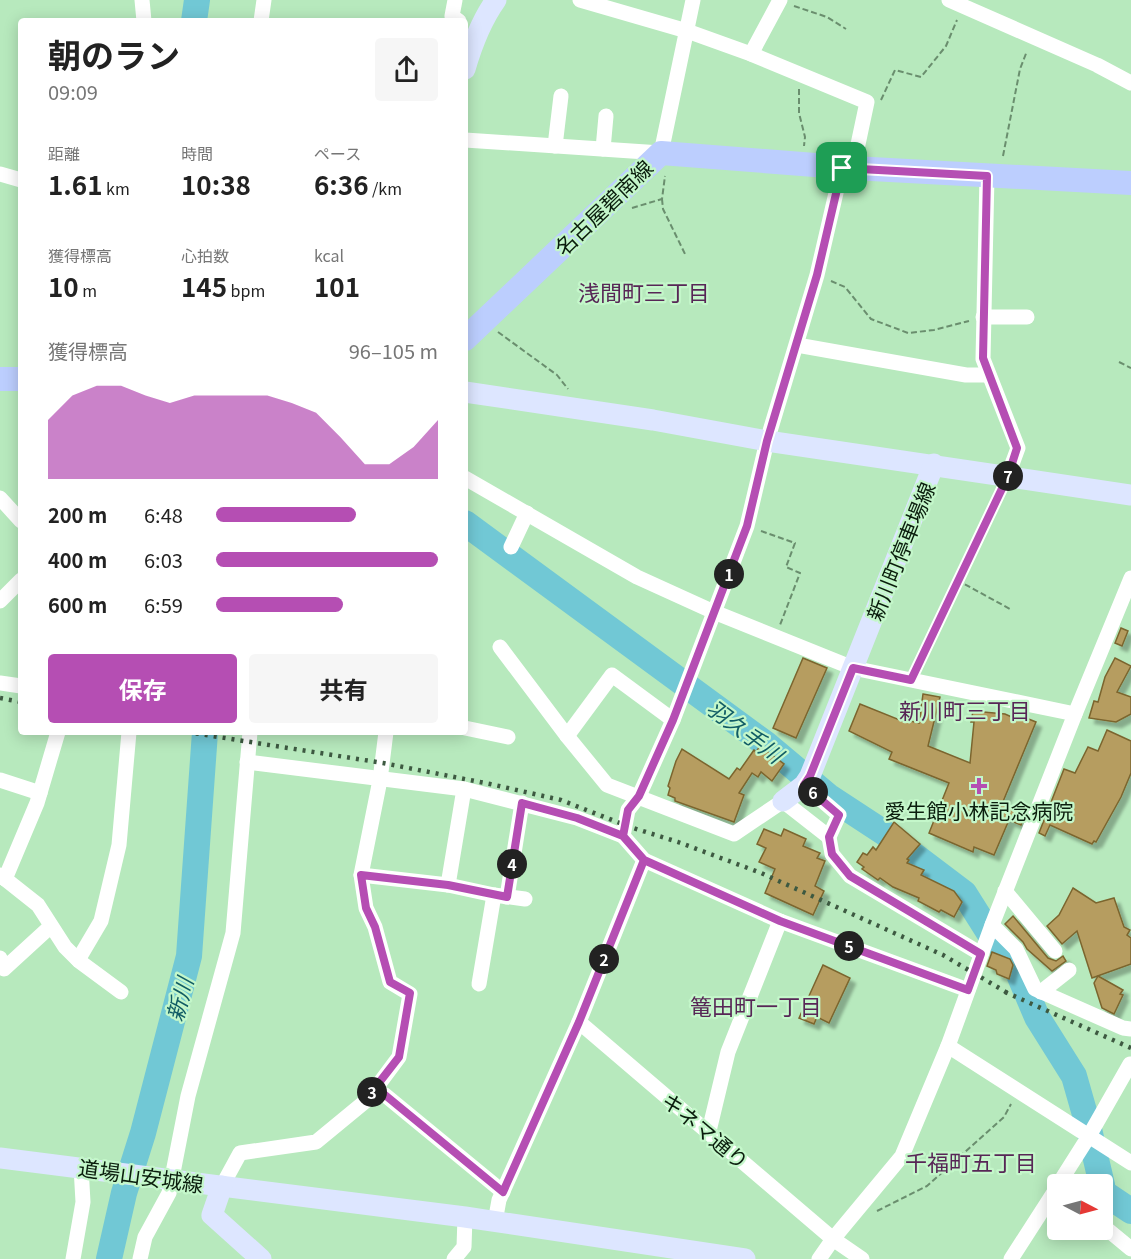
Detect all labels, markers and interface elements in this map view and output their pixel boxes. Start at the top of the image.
text: 朝のラン [48,30,180,78]
button: share [375,38,438,101]
text: 09:09 [48,77,98,106]
text: 距離 [48,141,80,165]
text: 時間 [181,141,213,165]
text: ペース [314,141,361,165]
pin [816,142,867,193]
icon: arrive [825,151,858,184]
street label: 名古屋碧南線 [547,152,659,262]
text: 1.61 [48,165,102,202]
text: 10:38 [181,165,251,202]
text: 6:36 [314,165,368,202]
text: km [102,176,130,200]
text: /km [368,176,402,200]
text: 獲得標高 [48,243,112,267]
text: 心拍数 [181,243,229,267]
text: kcal [314,243,344,267]
text: 10 [48,267,79,304]
text: 145 [181,267,227,304]
text: 101 [314,267,360,304]
district label: 浅間町三丁目 [578,275,710,307]
text: m [79,278,97,302]
text: bpm [227,278,265,302]
text: 獲得標高 [48,336,128,365]
text: 96–105 m [349,336,438,365]
pin: 7 [993,461,1023,491]
text: 7 [1003,464,1013,488]
street label: 新川町停車場線 [859,477,941,625]
text: 200 m [48,500,107,529]
text: 6:48 [144,500,183,529]
text: 400 m [48,545,107,574]
text: 6:03 [144,545,183,574]
pin: 1 [714,559,744,589]
text: 1 [724,562,734,586]
text: 600 m [48,590,107,619]
text: 6:59 [144,590,183,619]
button: 保存 [48,654,237,723]
button: 共有 [249,654,438,723]
water label: 羽久手川 [701,691,792,770]
district label: 新川町三丁目 [899,693,1031,725]
pin: 6 [798,777,828,807]
marker: 愛生館小林記念病院 [970,777,988,795]
text: 6 [808,780,818,804]
place label: 愛生館小林記念病院 [885,795,1074,825]
pin: 4 [497,849,527,879]
text: 4 [507,852,517,876]
pin: 5 [834,931,864,961]
text: 5 [844,934,854,958]
pin: 2 [589,944,619,974]
text: 2 [599,947,609,971]
water label: 新川 [157,972,200,1024]
district label: 篭田町一丁目 [690,989,822,1021]
pin: 3 [357,1077,387,1107]
text: 3 [367,1080,377,1104]
street label: キネマ通り [656,1085,756,1175]
district label: 千福町五丁目 [905,1145,1037,1177]
street label: 道場山安城線 [77,1151,205,1199]
north arrow [1047,1174,1113,1240]
map controls [1047,1174,1113,1240]

